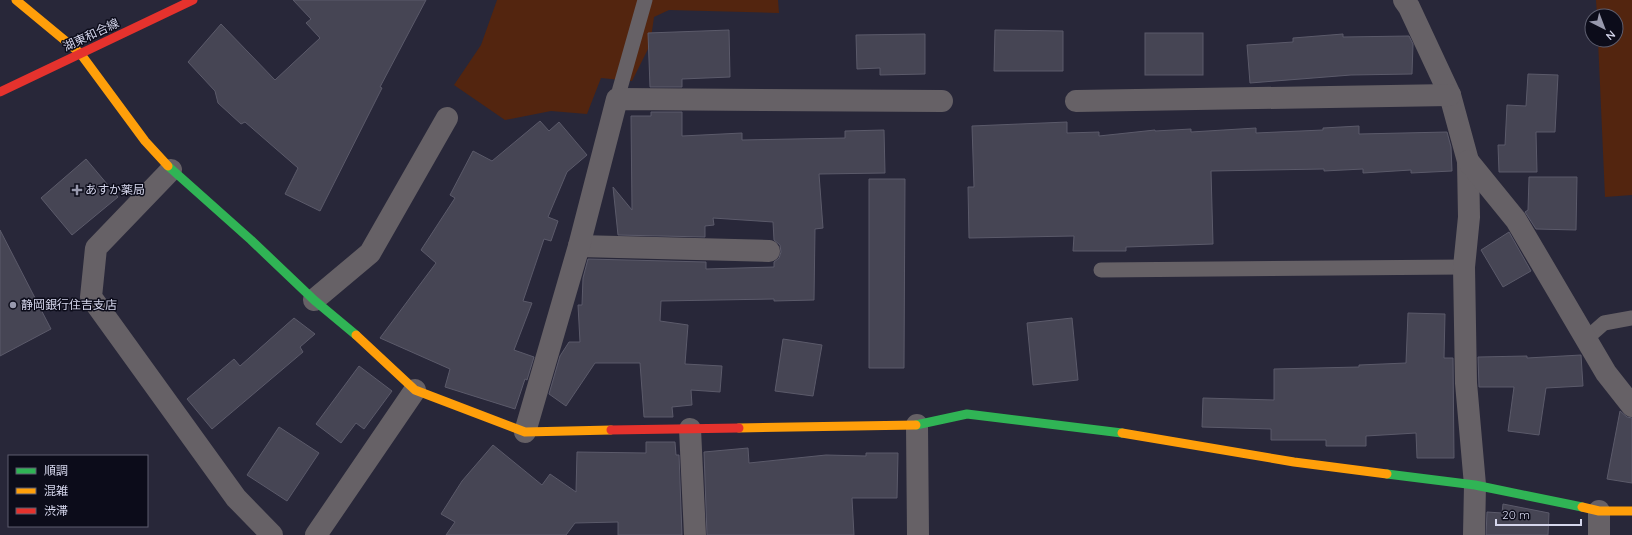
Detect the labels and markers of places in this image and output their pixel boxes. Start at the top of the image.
place label: あすか薬局 [85,182,145,197]
marker: あすか薬局 [72,185,82,195]
place label: 静岡銀行住吉支店 [21,297,117,312]
marker: 静岡銀行住吉支店 [8,300,18,310]

